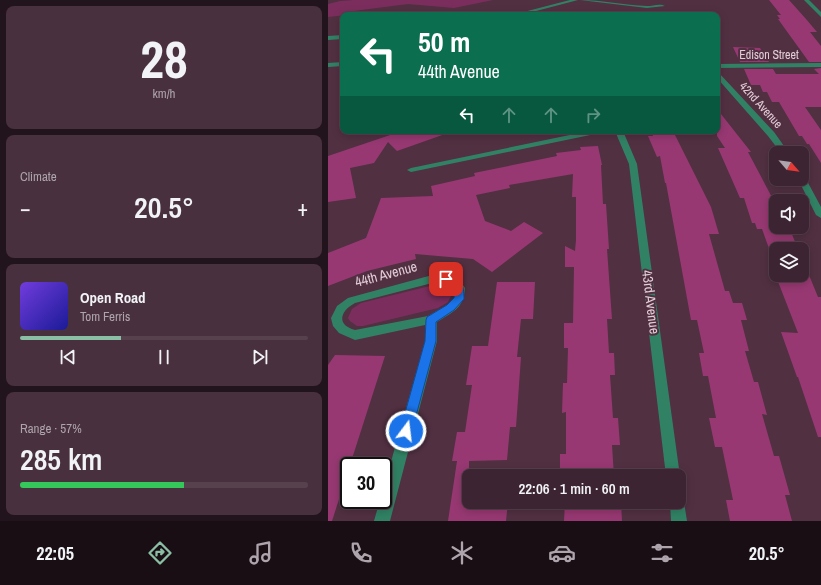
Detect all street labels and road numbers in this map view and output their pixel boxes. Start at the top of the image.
street label: Edison Street [739,47,799,63]
street label: 42nd Avenue [736,78,786,132]
street label: 44th Avenue [353,257,419,291]
street label: 43rd Avenue [638,269,664,335]

